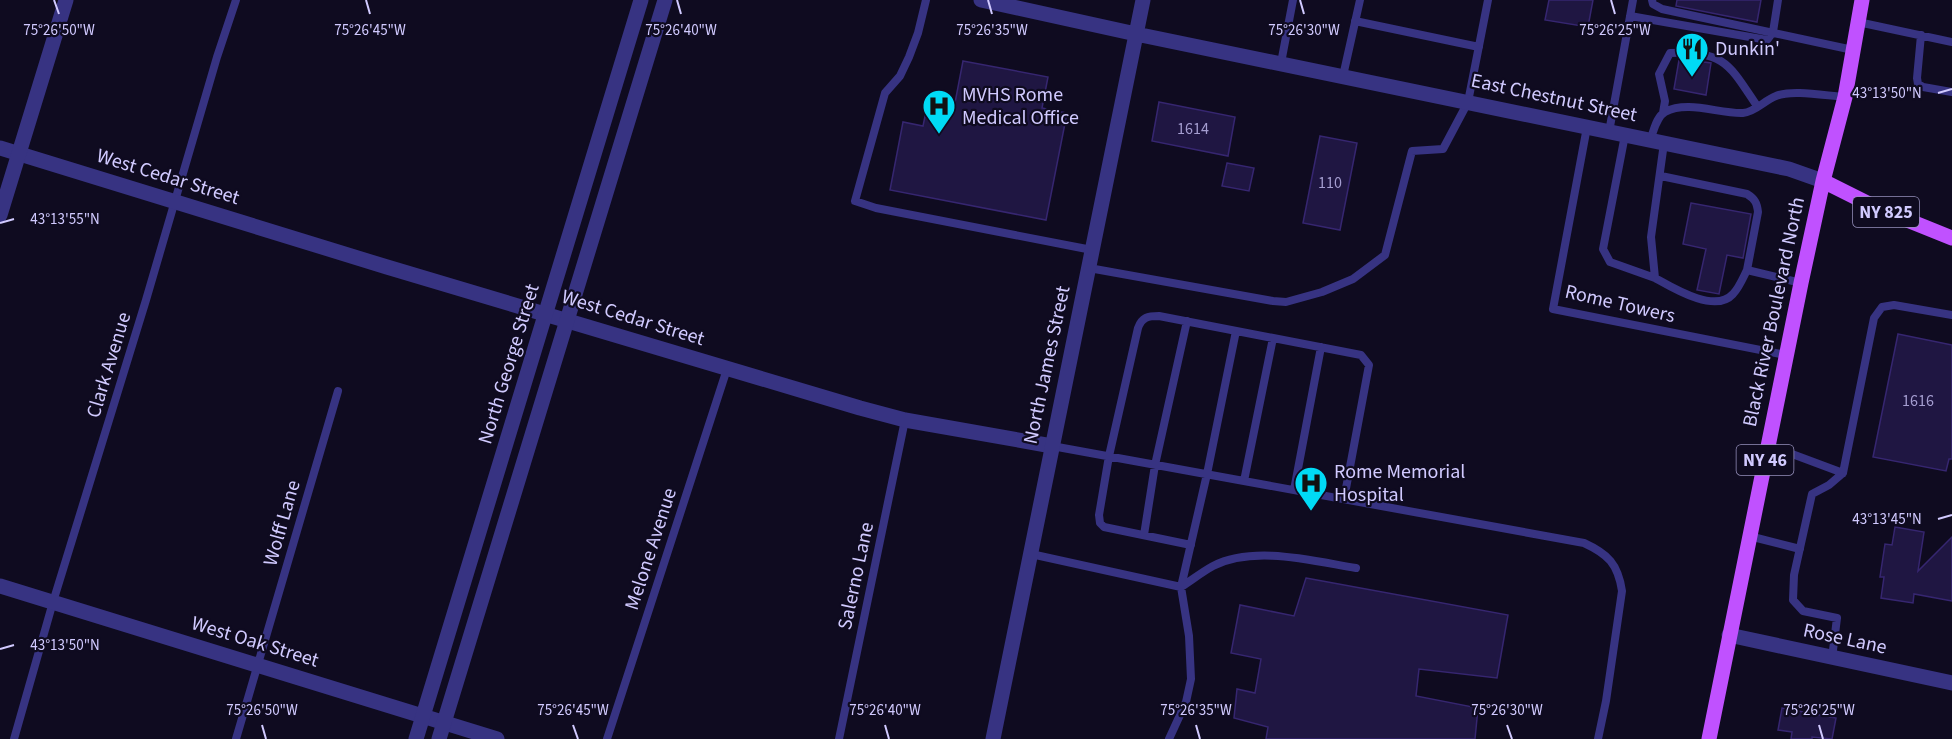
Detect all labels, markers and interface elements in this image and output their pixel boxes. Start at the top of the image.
text: 75°26'50"W [23,20,95,41]
text: 75°26'45"W [334,20,406,41]
text: 75°26'40"W [645,20,717,41]
text: 75°26'35"W [956,20,1028,41]
text: 75°26'30"W [1268,20,1340,41]
text: 75°26'25"W [1579,20,1651,41]
restaurant icon: Dunkin' [1674,31,1710,78]
place label: Dunkin' [1715,35,1780,63]
street label: East Chestnut Street [1468,67,1640,129]
place label: MVHS Rome Medical Office [962,81,1079,132]
text: 43°13'50"N [1852,83,1922,104]
hospital icon: MVHS Rome Medical Office [921,88,957,135]
house number: 1614 [1177,118,1209,140]
street label: West Cedar Street [93,142,243,212]
house number: 110 [1318,172,1342,194]
street label: Black River Boulevard North [1736,195,1812,429]
road number: NY 825 [1853,197,1919,227]
text: 43°13'55"N [30,209,100,230]
street label: Rome Towers [1562,278,1678,330]
street label: North George Street [471,280,547,447]
street label: West Cedar Street [558,283,708,353]
street label: North James Street [1017,283,1077,447]
street label: Clark Avenue [80,309,138,421]
house number: 1616 [1902,390,1934,412]
road number: NY 46 [1736,445,1794,475]
place label: Rome Memorial Hospital [1334,458,1465,509]
hospital icon: Rome Memorial Hospital [1293,465,1329,512]
street label: Wolff Lane [256,477,308,569]
street label: Melone Avenue [618,484,684,614]
text: 43°13'45"N [1852,509,1922,530]
street label: Salerno Lane [831,520,881,632]
street label: West Oak Street [188,609,322,675]
street label: Rose Lane [1801,616,1890,662]
text: 43°13'50"N [30,635,100,656]
text: 75°26'50"W [226,700,298,721]
text: 75°26'45"W [537,700,609,721]
text: 75°26'40"W [849,700,921,721]
text: 75°26'35"W [1160,700,1232,721]
text: 75°26'30"W [1471,700,1543,721]
text: 75°26'25"W [1783,700,1855,721]

